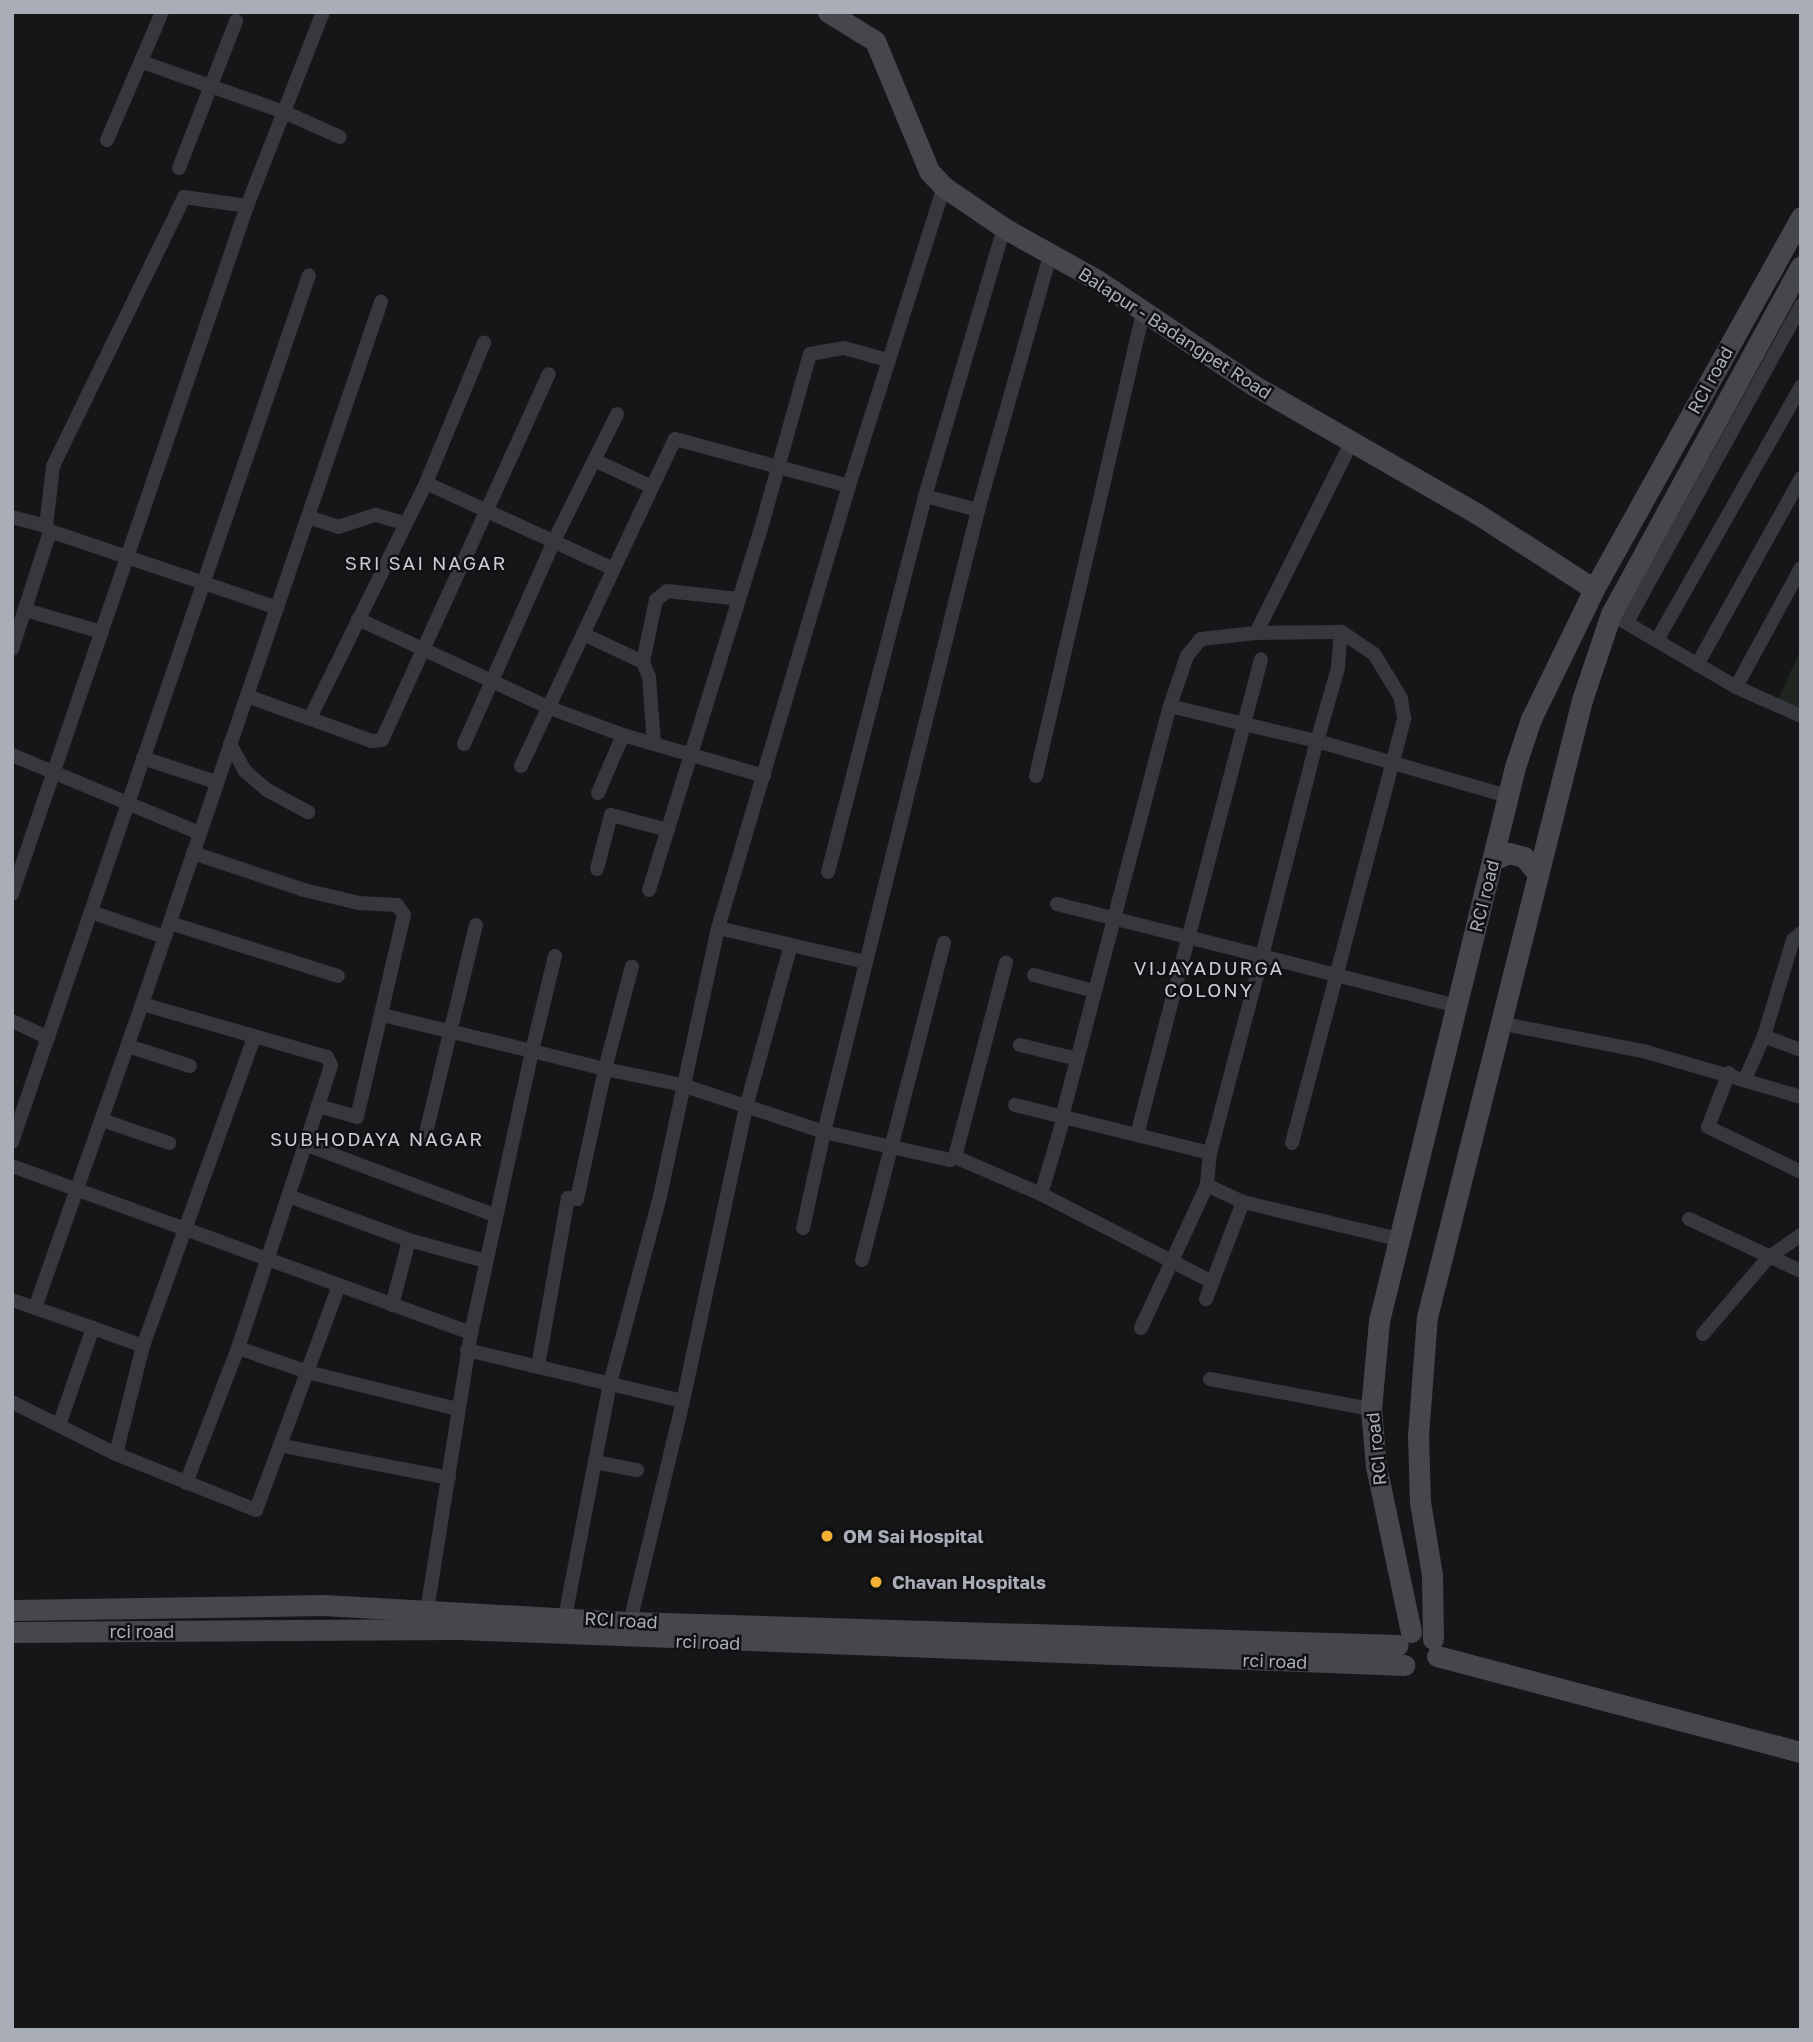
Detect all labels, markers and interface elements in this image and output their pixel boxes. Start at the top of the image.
street label: Balapur - Badangpet Road [1074,262,1276,404]
street label: RCI road [1683,343,1737,417]
district label: SRI SAI NAGAR [346,552,506,574]
street label: RCI road [1465,858,1503,934]
district label: VIJAYADURGA COLONY [1135,957,1283,1001]
district label: SUBHODAYA NAGAR [272,1128,482,1150]
street label: RCI road [1361,1411,1391,1487]
place label: OM Sai Hospital [843,1525,984,1547]
marker: OM Sai Hospital [817,1526,837,1546]
place label: Chavan Hospitals [892,1571,1046,1593]
marker: Chavan Hospitals [866,1572,886,1592]
street label: RCI road [584,1607,658,1633]
street label: rci road [110,1620,174,1642]
street label: rci road [675,1630,741,1654]
street label: rci road [1242,1649,1308,1673]

